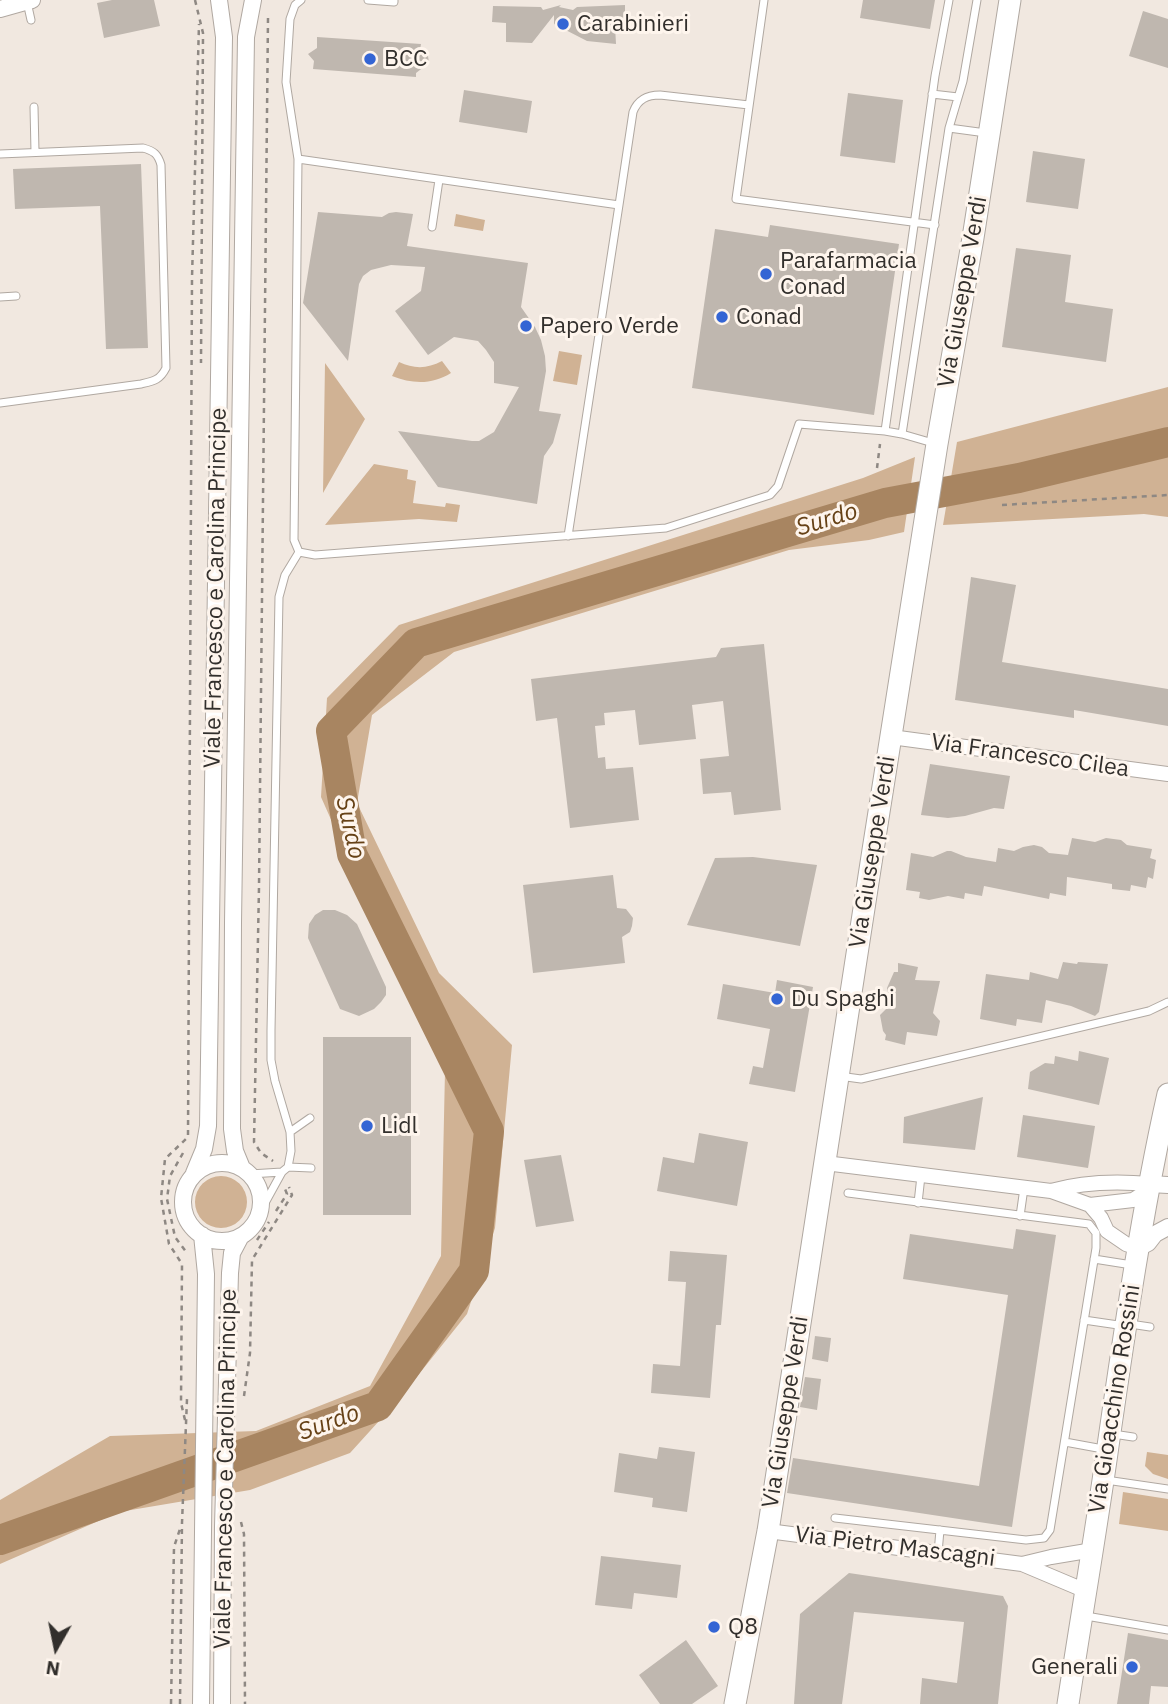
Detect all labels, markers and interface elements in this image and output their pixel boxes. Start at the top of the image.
place label: Carabinieri [577,10,689,38]
marker: Carabinieri [555,16,571,32]
place label: BCC [384,45,427,73]
marker: BCC [362,51,378,67]
street label: Via Giuseppe Verdi [933,194,993,390]
place label: Parafarmacia Conad [780,247,917,301]
marker: Parafarmacia Conad [758,266,774,282]
place label: Conad [736,303,802,331]
marker: Conad [714,309,730,325]
place label: Papero Verde [540,312,679,340]
marker: Papero Verde [518,318,534,334]
street label: Viale Francesco e Carolina Principe [199,408,233,768]
water label: Surdo [793,497,861,543]
street label: Via Francesco Cilea [929,728,1131,784]
street label: Via Giuseppe Verdi [844,754,902,950]
water label: Surdo [329,794,371,862]
place label: Du Spaghi [791,985,895,1013]
marker: Du Spaghi [769,991,785,1007]
place label: Lidl [381,1112,418,1140]
marker: Lidl [359,1118,375,1134]
street label: Via Gioacchino Rossini [1083,1282,1147,1516]
street label: Viale Francesco e Carolina Principe [209,1289,243,1649]
street label: Via Giuseppe Verdi [757,1314,815,1510]
water label: Surdo [294,1399,364,1447]
street label: Via Pietro Mascagni [793,1521,997,1573]
north arrow [21,1613,91,1683]
place label: Q8 [728,1613,758,1641]
marker: Q8 [706,1619,722,1635]
place label: Generali [1031,1653,1118,1681]
text: N [44,1656,61,1682]
marker: Generali [1124,1659,1140,1675]

